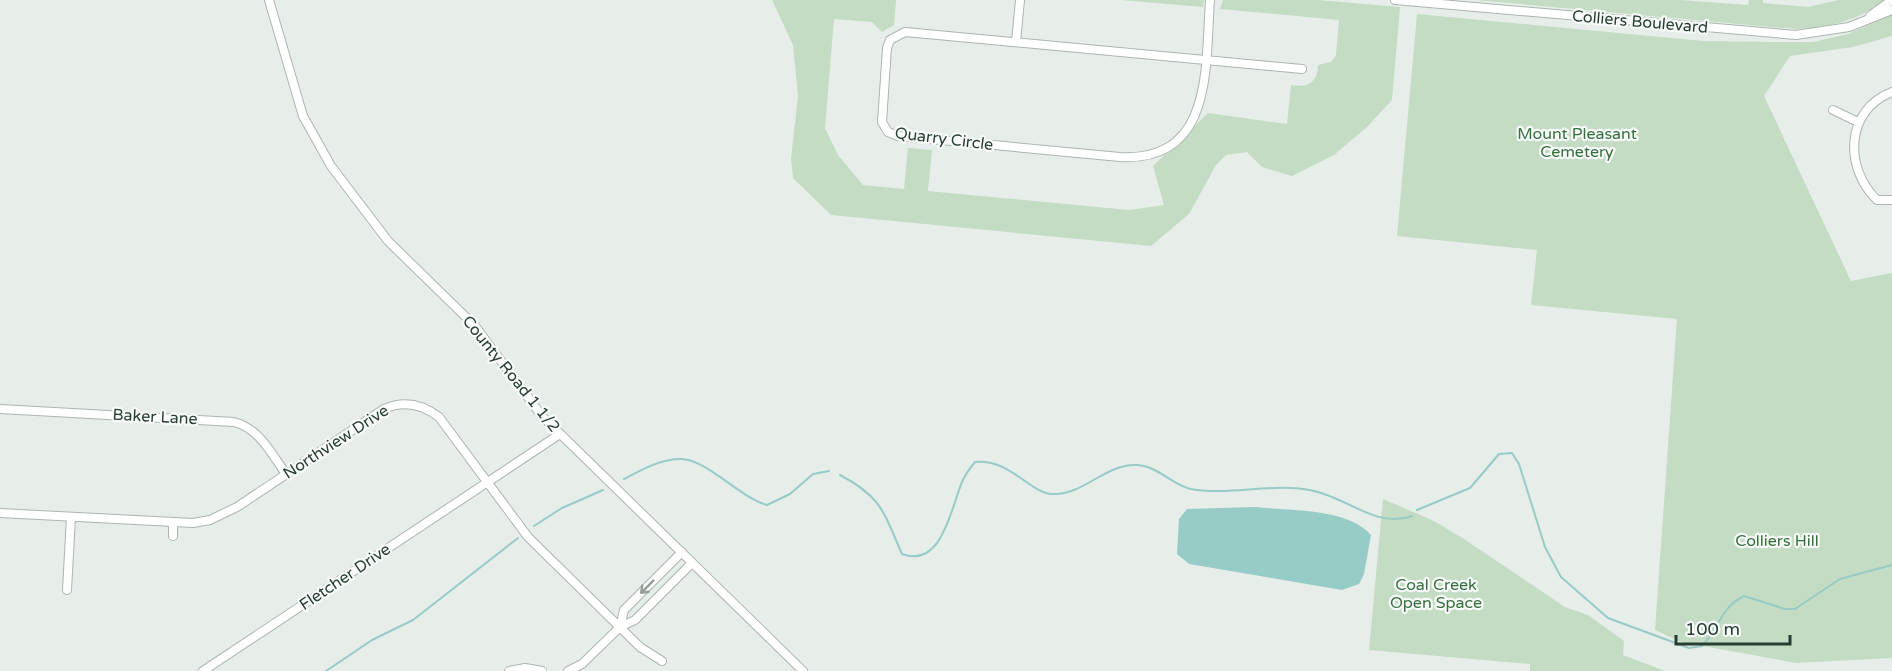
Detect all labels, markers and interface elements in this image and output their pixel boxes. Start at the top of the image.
street label: Colliers Boulevard [1571,6,1709,38]
street label: Quarry Circle [894,123,994,155]
park label: Mount Pleasant Cemetery [1517,124,1637,162]
street label: County Road 1 1/2 [458,312,564,436]
street label: Northview Drive [279,400,393,484]
street label: Baker Lane [112,405,198,429]
park label: Colliers Hill [1735,531,1819,551]
street label: Fletcher Drive [296,539,394,615]
park label: Coal Creek Open Space [1390,575,1482,613]
one-way arrow [640,580,654,595]
scale bar [1676,608,1790,646]
text: 100 m [1685,618,1740,640]

